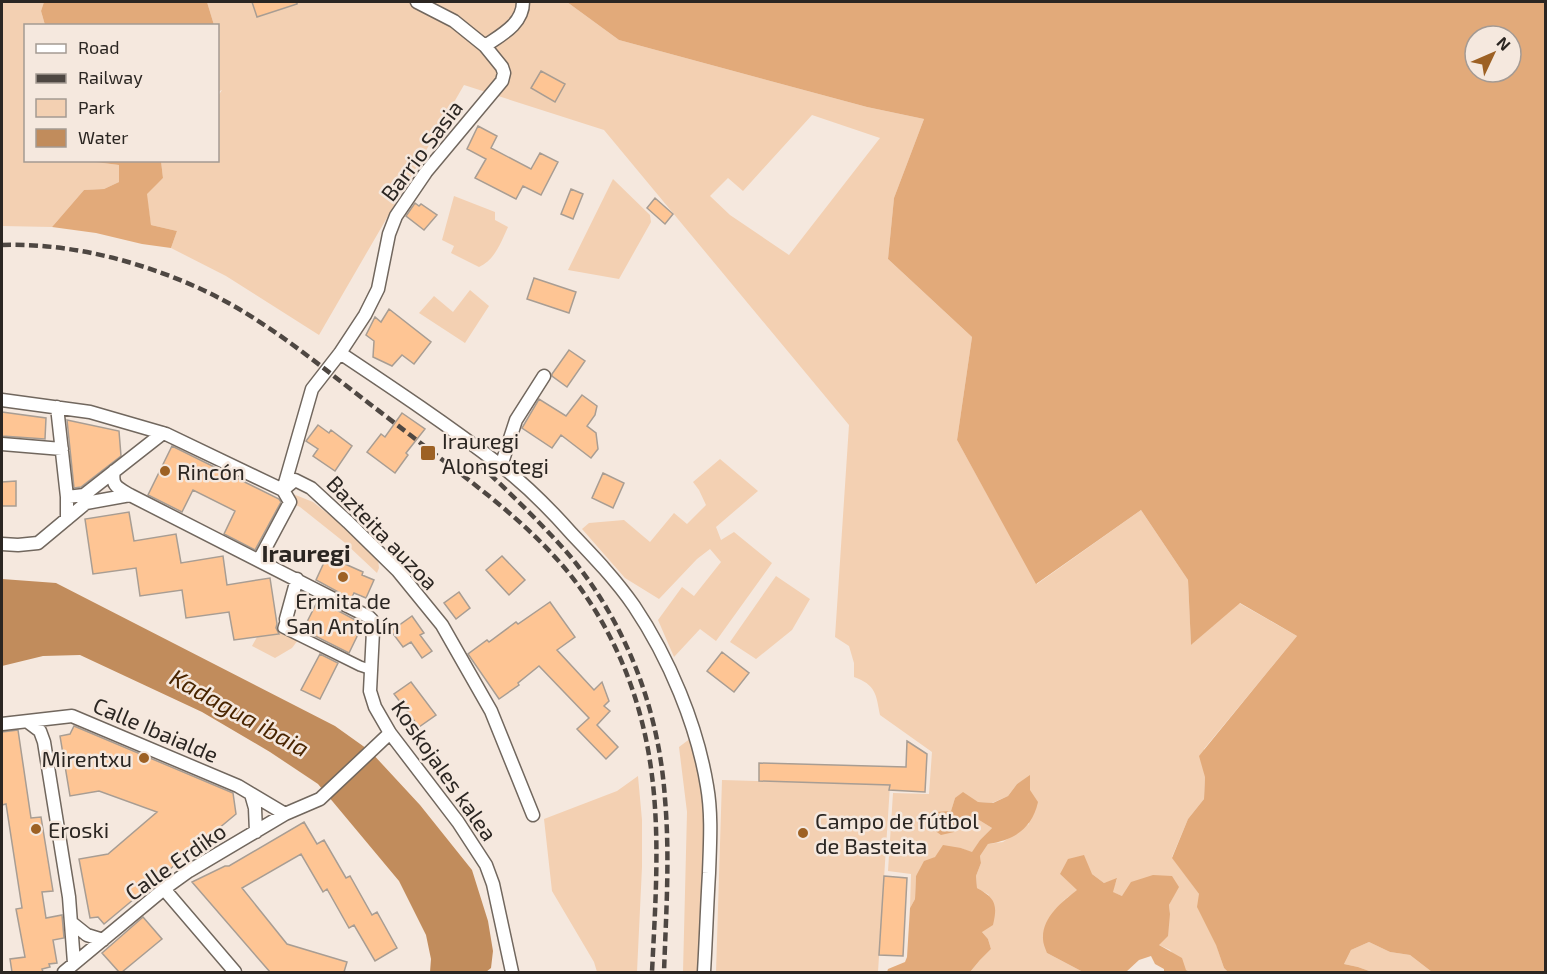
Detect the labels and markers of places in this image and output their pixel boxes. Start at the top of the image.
place label: Irauregi Alonsotegi [442,427,549,478]
marker: Irauregi Alonsotegi [419,444,437,462]
place label: Rincón [177,458,245,484]
marker: Rincón [158,464,172,478]
marker: Ermita de San Antolín [336,570,350,584]
place label: Ermita de San Antolín [286,587,400,638]
place label: Mirentxu [42,745,132,771]
marker: Mirentxu [137,751,151,765]
place label: Campo de fútbol de Basteita [815,807,979,858]
place label: Eroski [48,816,109,842]
marker: Eroski [29,822,43,836]
marker: Campo de fútbol de Basteita [796,826,810,840]

